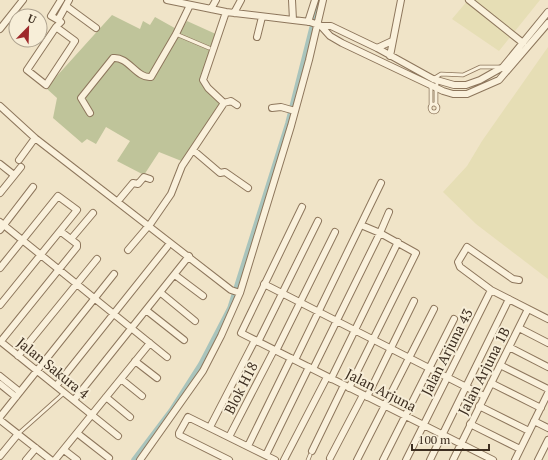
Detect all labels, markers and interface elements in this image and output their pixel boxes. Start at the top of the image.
north arrow [8,8,48,48]
text: U [26,11,38,27]
street label: Jalan Arjuna 43 [416,305,477,399]
street label: Jalan Arjuna 1B [453,323,514,418]
street label: Jalan Sakura 4 [13,333,94,403]
street label: Blok H18 [219,358,262,417]
street label: Jalan Arjuna [343,364,420,415]
scale bar [412,426,489,452]
text: 100 m [418,432,451,447]

